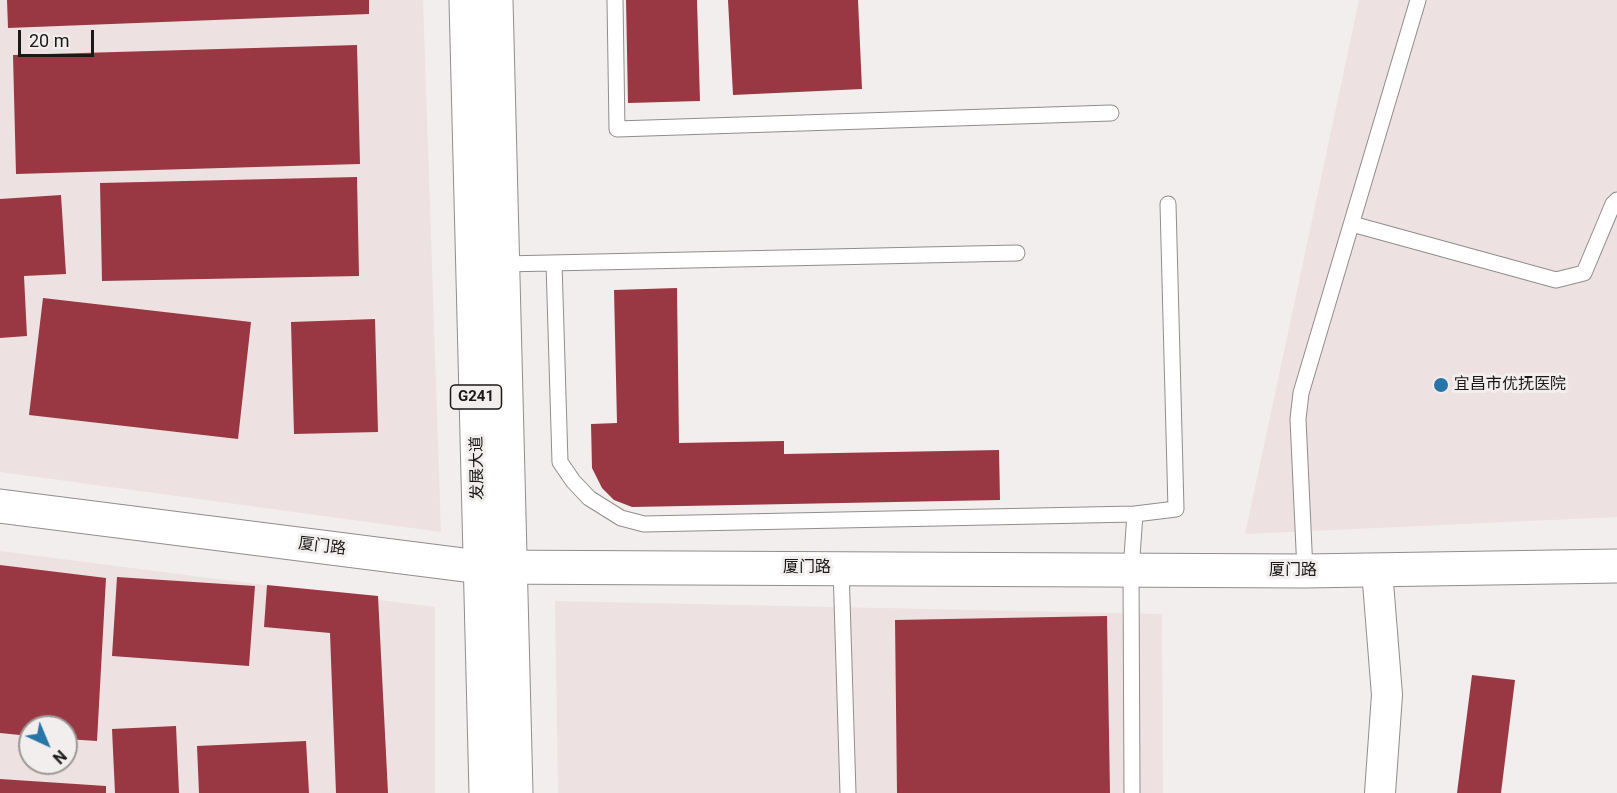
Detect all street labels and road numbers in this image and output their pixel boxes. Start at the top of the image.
road number: G241 [450,385,502,409]
street label: 发展大道 [468,436,488,500]
street label: 厦门路 [297,535,347,559]
street label: 厦门路 [783,558,831,578]
street label: 厦门路 [1269,561,1317,581]

